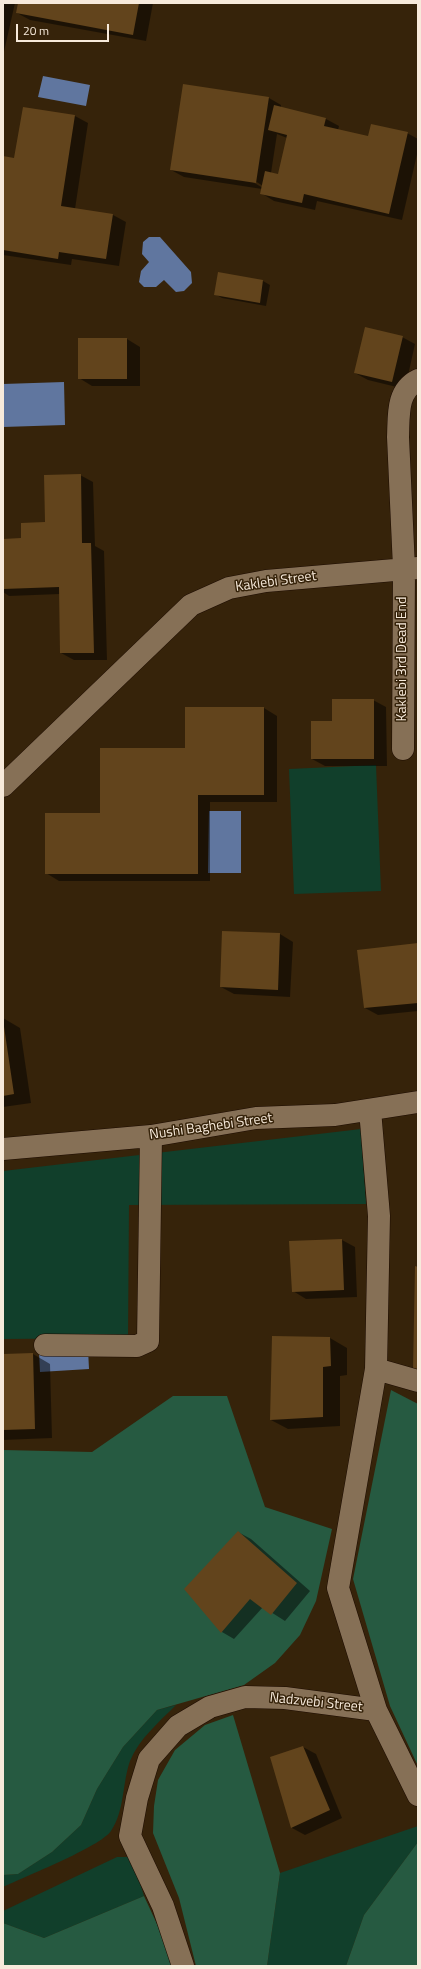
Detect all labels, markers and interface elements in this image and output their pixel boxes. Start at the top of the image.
scale bar [18,16,111,42]
text: 20 m [23,21,49,40]
street label: Kaklebi Street [234,568,318,596]
street label: Kaklebi 3rd Dead End [395,597,411,721]
street label: Nushi Baghebi Street [148,1110,274,1144]
street label: Nadzvebi Street [269,1690,363,1716]

